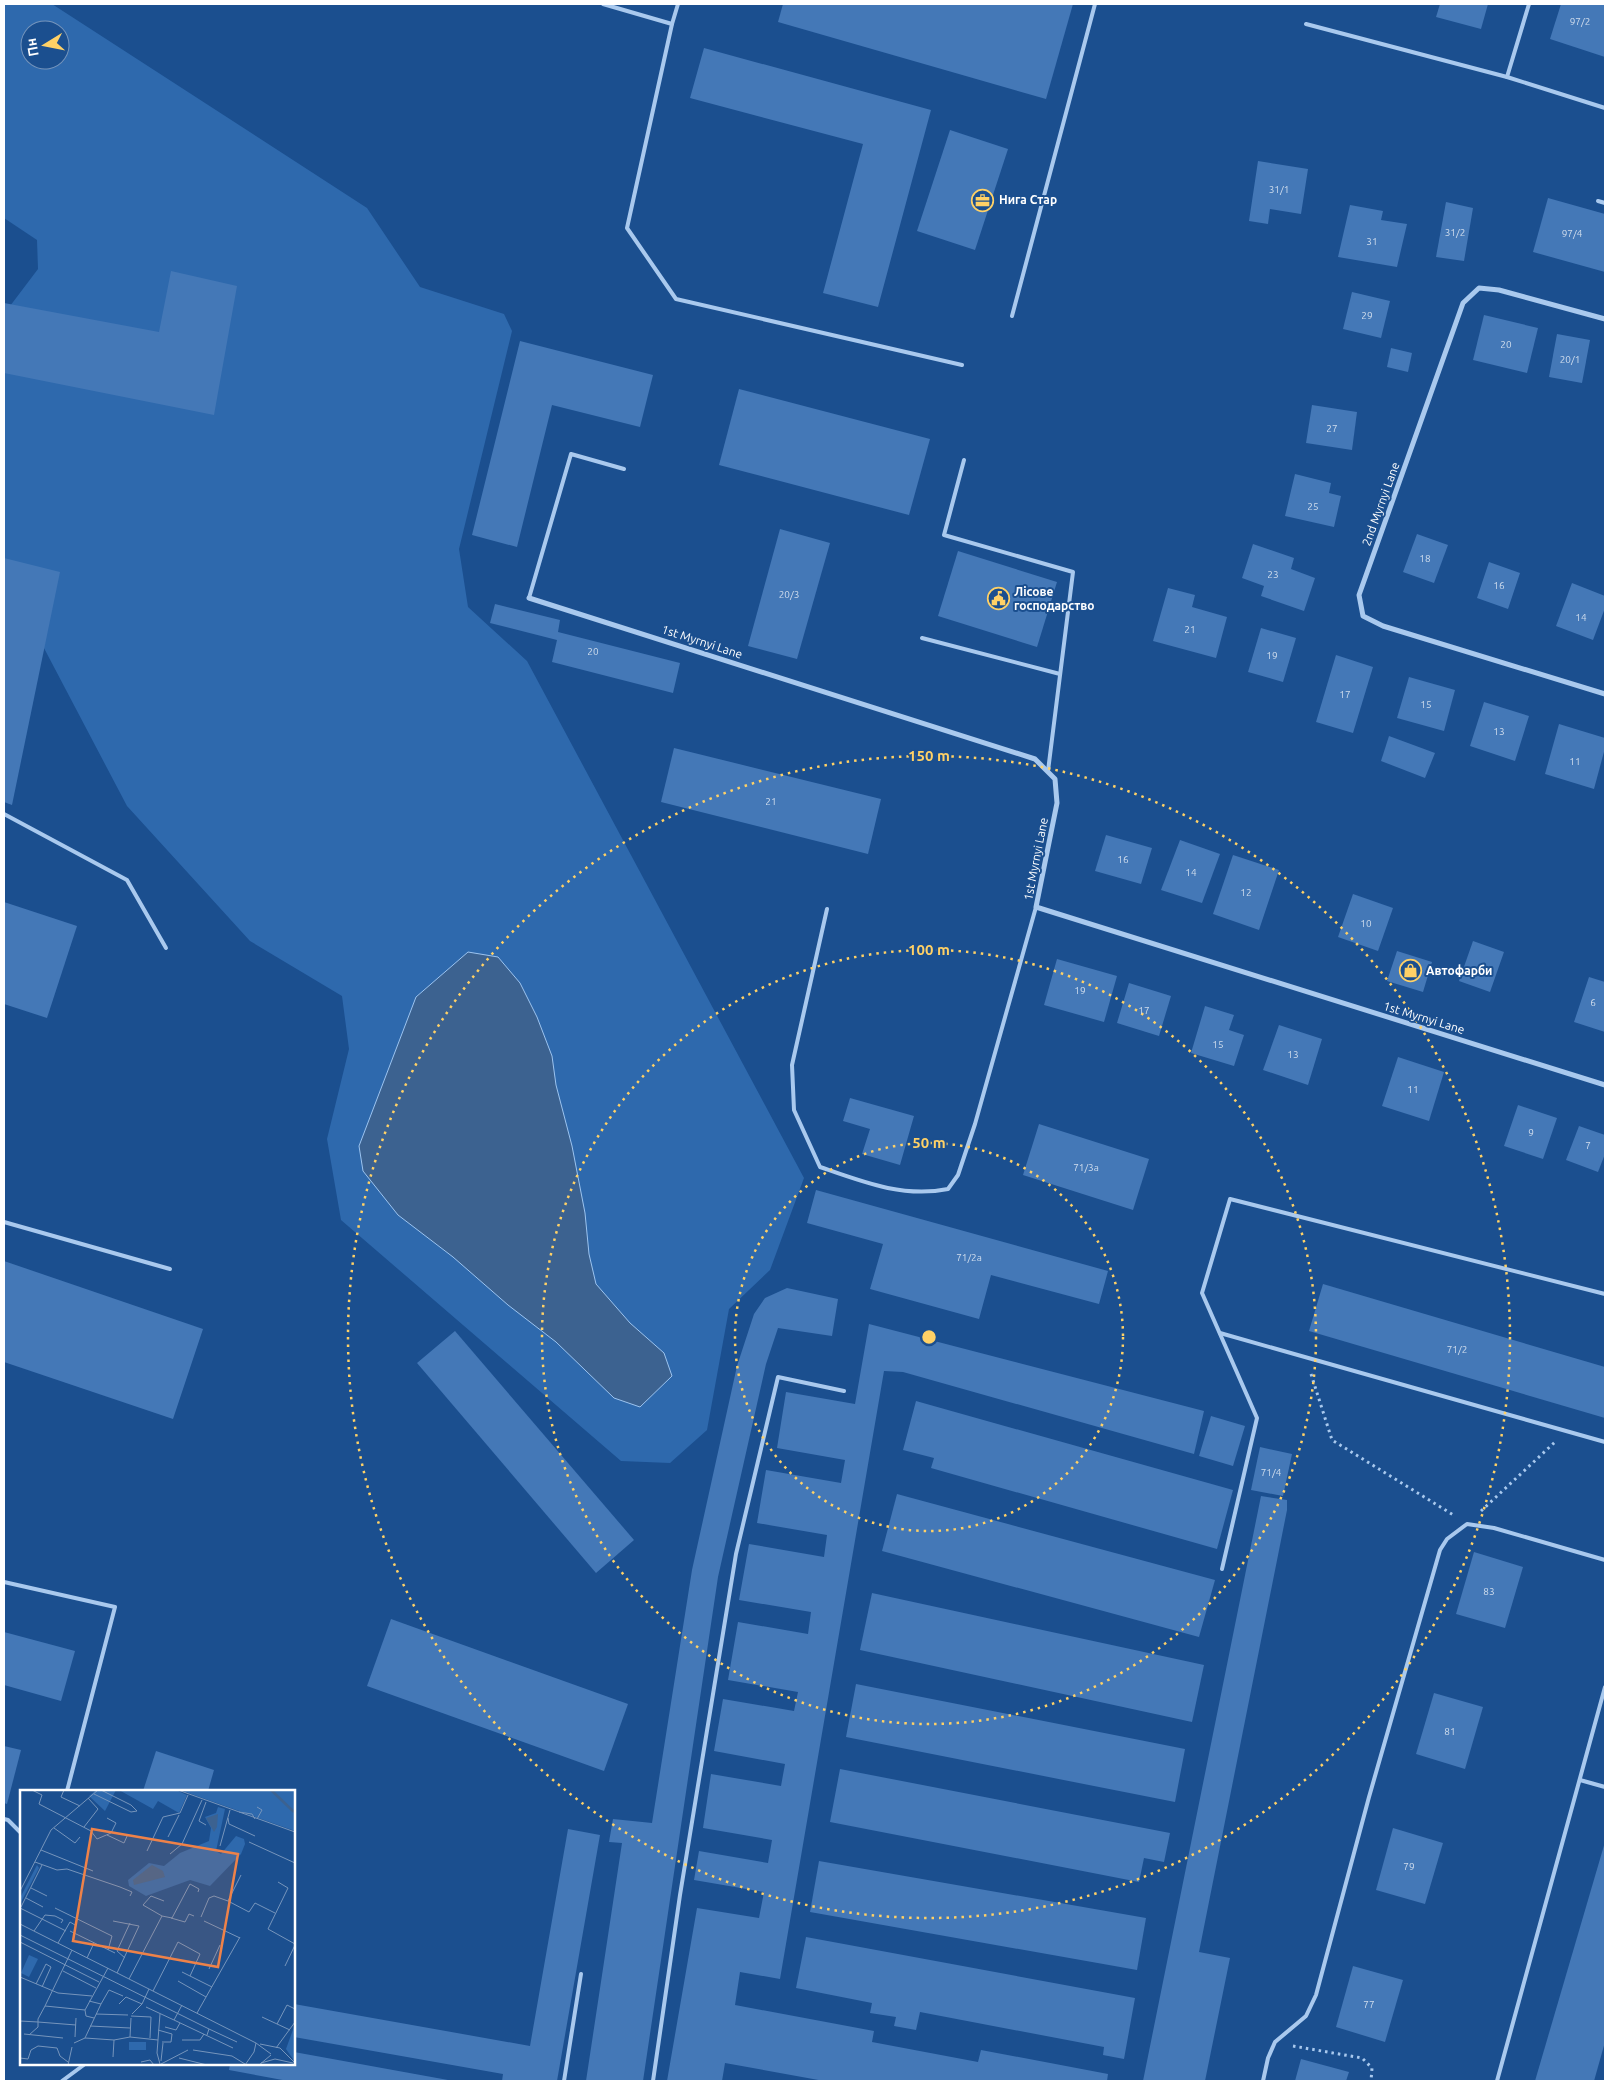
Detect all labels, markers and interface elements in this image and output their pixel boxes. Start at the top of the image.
house number: 97/2 [1570,16,1590,27]
north arrow [20,20,70,70]
text: Пн [23,37,42,58]
house number: 31/1 [1269,184,1289,195]
office icon: Нига Стар [971,188,995,212]
place label: Нига Стар [999,193,1057,206]
house number: 31/2 [1445,227,1465,238]
house number: 97/4 [1562,228,1583,239]
house number: 31 [1366,236,1378,247]
house number: 29 [1361,310,1373,321]
house number: 20 [1500,339,1512,350]
house number: 20/1 [1560,354,1580,365]
house number: 27 [1326,423,1338,434]
street label: 2nd Myrnyi Lane [1359,460,1402,547]
house number: 25 [1307,501,1319,512]
house number: 18 [1419,553,1431,564]
house number: 23 [1267,569,1279,580]
house number: 16 [1493,580,1505,591]
place label: Лісове господарство [1014,585,1095,612]
public building icon: Лісове господарство [986,587,1010,611]
house number: 20/3 [779,589,799,600]
house number: 14 [1575,612,1587,623]
street label: 1st Myrnyi Lane [660,622,744,661]
house number: 21 [1184,624,1196,635]
house number: 20 [587,646,599,657]
house number: 19 [1266,650,1278,661]
house number: 17 [1339,689,1351,700]
house number: 15 [1420,699,1432,710]
house number: 13 [1493,726,1505,737]
text: 150 m [908,747,950,764]
house number: 11 [1569,756,1581,767]
house number: 21 [765,796,777,807]
street label: 1st Myrnyi Lane [1021,816,1050,901]
house number: 16 [1117,854,1129,865]
house number: 14 [1185,867,1197,878]
house number: 12 [1240,887,1252,898]
house number: 10 [1360,918,1372,929]
text: 100 m [908,941,950,958]
shop icon: Автофарби [1398,959,1422,983]
place label: Автофарби [1426,964,1492,977]
house number: 19 [1074,985,1086,996]
house number: 6 [1590,997,1596,1008]
street label: 1st Myrnyi Lane [1382,999,1466,1036]
house number: 17 [1138,1005,1150,1016]
house number: 15 [1212,1039,1224,1050]
house number: 13 [1287,1049,1299,1060]
house number: 11 [1407,1084,1419,1095]
house number: 9 [1528,1127,1534,1138]
text: 50 m [912,1134,946,1151]
house number: 7 [1585,1140,1591,1151]
house number: 71/3а [1073,1162,1099,1173]
house number: 71/2а [956,1252,982,1263]
centre of rings [920,1328,938,1346]
house number: 71/2 [1447,1344,1467,1355]
house number: 71/4 [1261,1467,1282,1478]
house number: 83 [1483,1586,1495,1597]
house number: 81 [1444,1726,1456,1737]
inset map [20,1790,295,2065]
house number: 79 [1403,1861,1415,1872]
house number: 77 [1363,1999,1375,2010]

